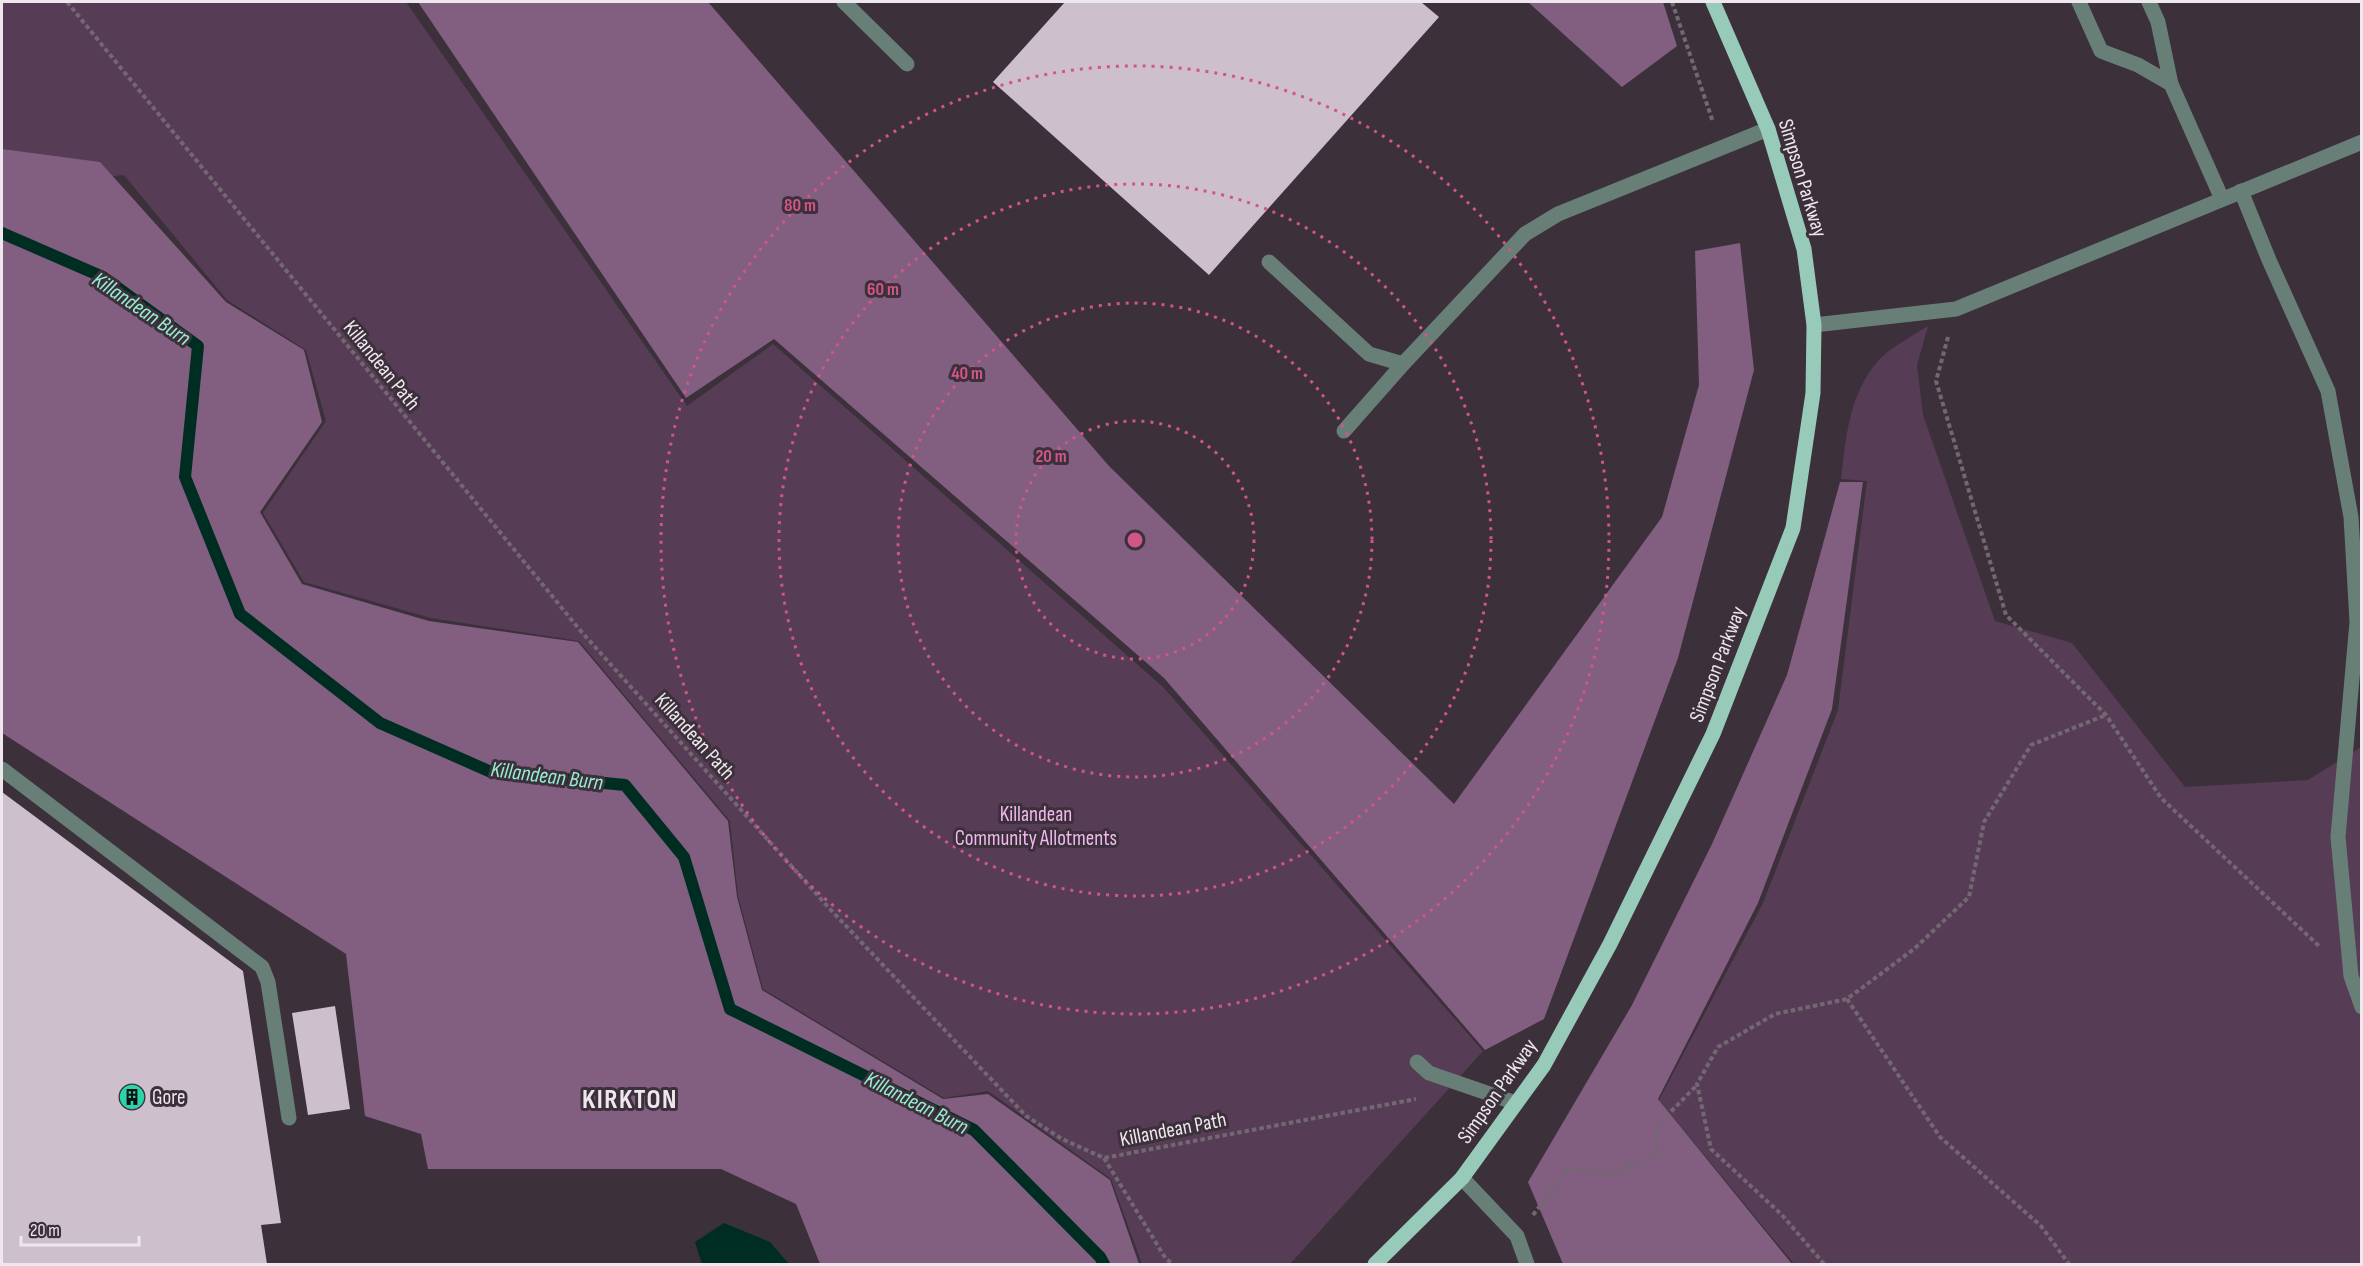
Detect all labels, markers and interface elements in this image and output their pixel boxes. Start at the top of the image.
street label: Simpson Parkway [1773,116,1832,240]
text: 80 m [784,195,816,216]
water label: Killandean Burn [87,266,196,352]
text: 60 m [867,279,899,300]
street label: Killandean Path [338,315,425,415]
text: 40 m [951,363,983,384]
text: 20 m [1035,446,1067,467]
centre of rings [1125,530,1145,550]
street label: Simpson Parkway [1684,603,1751,726]
street label: Killandean Path [649,688,740,785]
water label: Killandean Burn [489,756,605,797]
park label: Killandean Community Allotments [955,802,1117,851]
street label: Simpson Parkway [1452,1034,1543,1148]
water label: Killandean Burn [860,1066,973,1141]
building icon: Gore [117,1082,147,1112]
district label: KIRKTON [582,1084,678,1116]
place label: Gore [152,1085,185,1110]
street label: Killandean Path [1118,1107,1229,1152]
scale bar [21,1209,140,1247]
text: 20 m [30,1220,60,1241]

